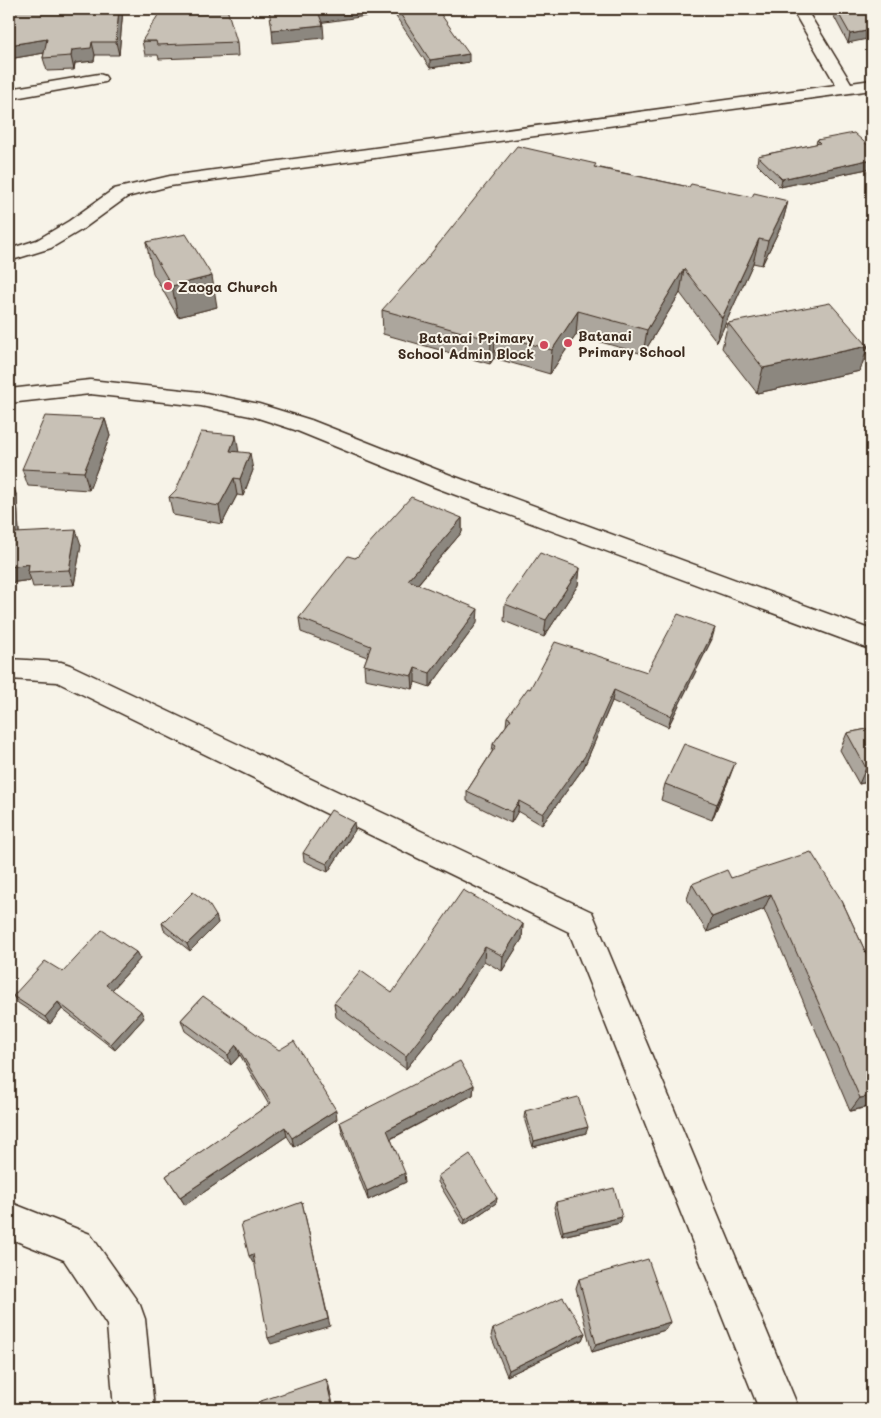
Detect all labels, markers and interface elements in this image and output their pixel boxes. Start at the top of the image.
place label: Zaoga Church [178,277,277,296]
marker: Zaoga Church [162,280,174,292]
place label: Batanai Primary School [578,326,685,361]
place label: Batanai Primary School Admin Block [398,328,534,363]
marker: Batanai Primary School [562,337,574,349]
marker: Batanai Primary School Admin Block [538,339,550,351]

